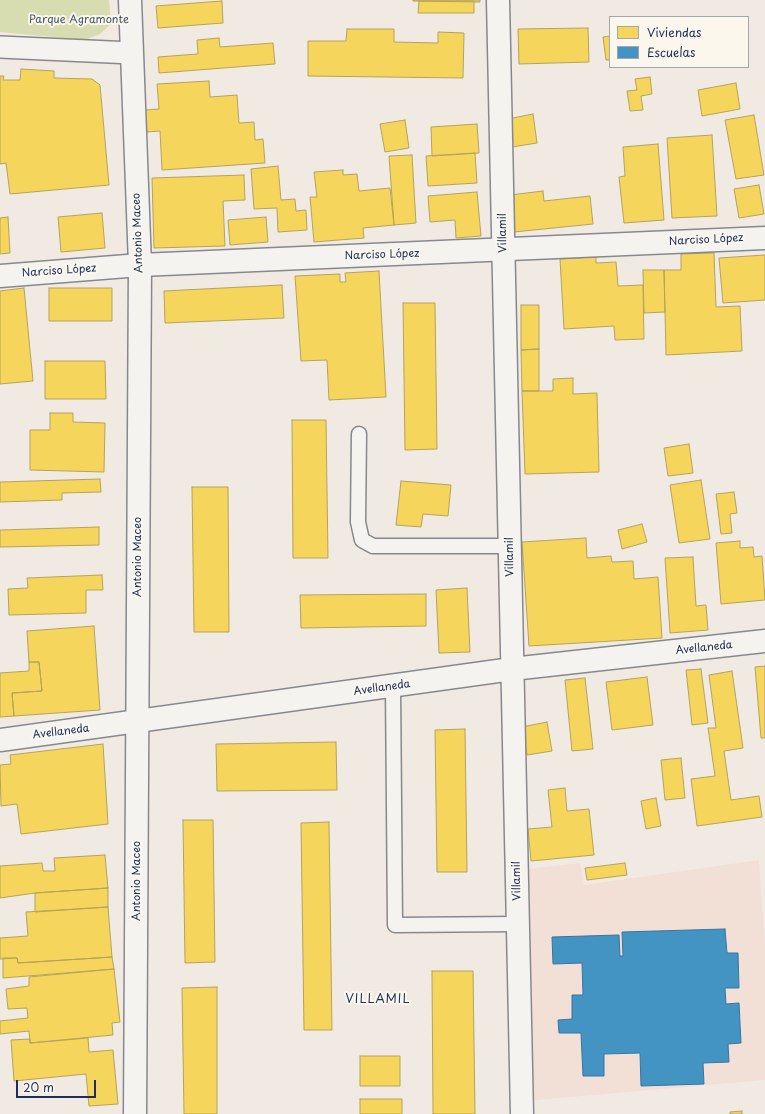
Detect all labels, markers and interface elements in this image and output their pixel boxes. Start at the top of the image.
park label: Parque Agramonte [29,13,129,27]
legend [609,16,749,68]
text: Viviendas [647,23,702,41]
text: Escuelas [647,43,695,61]
street label: Antonio Maceo [130,193,146,273]
street label: Villamil [496,213,510,253]
street label: Narciso López [668,231,744,249]
street label: Narciso López [344,247,420,263]
street label: Narciso López [21,262,97,280]
street label: Antonio Maceo [131,517,145,597]
street label: Villamil [503,537,517,577]
street label: Avellaneda [675,638,733,658]
street label: Avellaneda [353,677,411,699]
street label: Avellaneda [32,722,90,742]
street label: Antonio Maceo [130,841,144,921]
street label: Villamil [510,861,524,901]
district label: VILLAMIL [346,993,410,1007]
scale bar [18,1072,98,1098]
text: 20 m [23,1078,54,1096]

